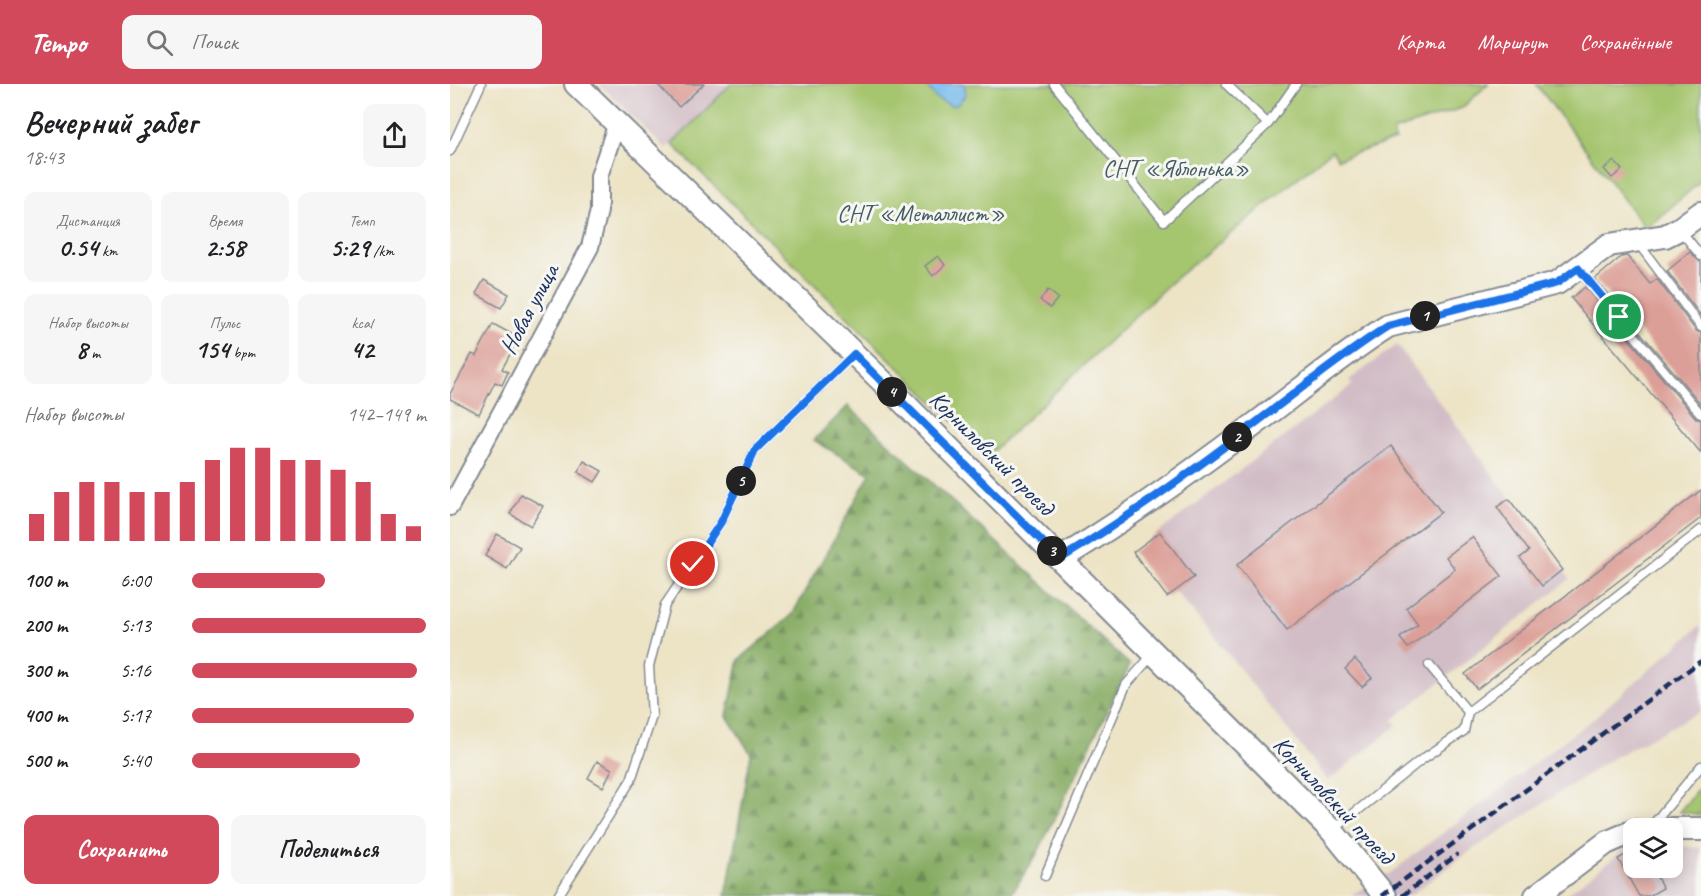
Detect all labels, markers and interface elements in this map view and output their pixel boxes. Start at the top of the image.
search box [122,15,542,69]
text: Tempo [30,25,86,60]
icon: search [143,26,176,59]
text: Поиск [191,28,238,56]
text: Карта [1396,29,1445,55]
text: Маршрут [1478,29,1547,55]
text: Сохранённые [1580,29,1671,55]
text: Вечерний забег [24,101,197,143]
button: share [363,104,426,167]
text: 18:43 [24,145,64,170]
park label: СНТ «Яблонька» [1103,153,1249,183]
park label: СНТ «Металлист» [837,198,1005,228]
text: Дистанция [56,211,120,231]
text: Время [208,211,242,231]
text: Темп [349,211,375,231]
text: 0.54 [58,231,98,264]
text: 2:58 [205,231,245,264]
text: 5:29 [330,231,369,264]
text: km [98,241,118,261]
text: /km [369,241,394,261]
street label: Новая улица [493,257,566,359]
pin [1593,291,1644,342]
icon: arrive [1602,300,1635,333]
pin: 1 [1410,301,1440,331]
text: 1 [1421,306,1429,326]
text: Набор высоты [48,313,128,333]
text: Пульс [210,313,240,333]
text: kcal [351,313,373,333]
text: 8 [76,333,87,366]
text: 154 [195,333,229,366]
text: 42 [350,333,374,366]
text: m [87,343,100,363]
text: bpm [229,343,255,363]
pin: 4 [877,377,907,407]
text: 4 [888,382,896,402]
street label: Корниловский проезд [923,384,1063,524]
text: Набор высоты [24,402,123,427]
text: 142–149 m [347,402,426,427]
pin: 2 [1222,422,1252,452]
text: 2 [1233,427,1241,447]
pin: 5 [726,466,756,496]
text: 5 [738,471,744,491]
pin: 3 [1037,536,1067,566]
pin [667,538,718,589]
text: 3 [1048,541,1056,561]
icon: check [676,547,709,580]
text: 100 m [24,568,67,593]
text: 6:00 [120,568,151,593]
text: 200 m [24,613,67,638]
text: 5:13 [120,613,151,638]
text: 300 m [24,658,67,683]
text: 5:16 [120,658,151,683]
text: 400 m [24,703,67,728]
text: 5:17 [120,703,151,728]
street label: Корниловский проезд [1267,730,1403,872]
text: 500 m [24,748,67,773]
text: 5:40 [120,748,151,773]
button: Сохранить [24,815,219,884]
button: Поделиться [231,815,426,884]
map controls [1623,818,1683,878]
button: layers [1623,818,1683,878]

